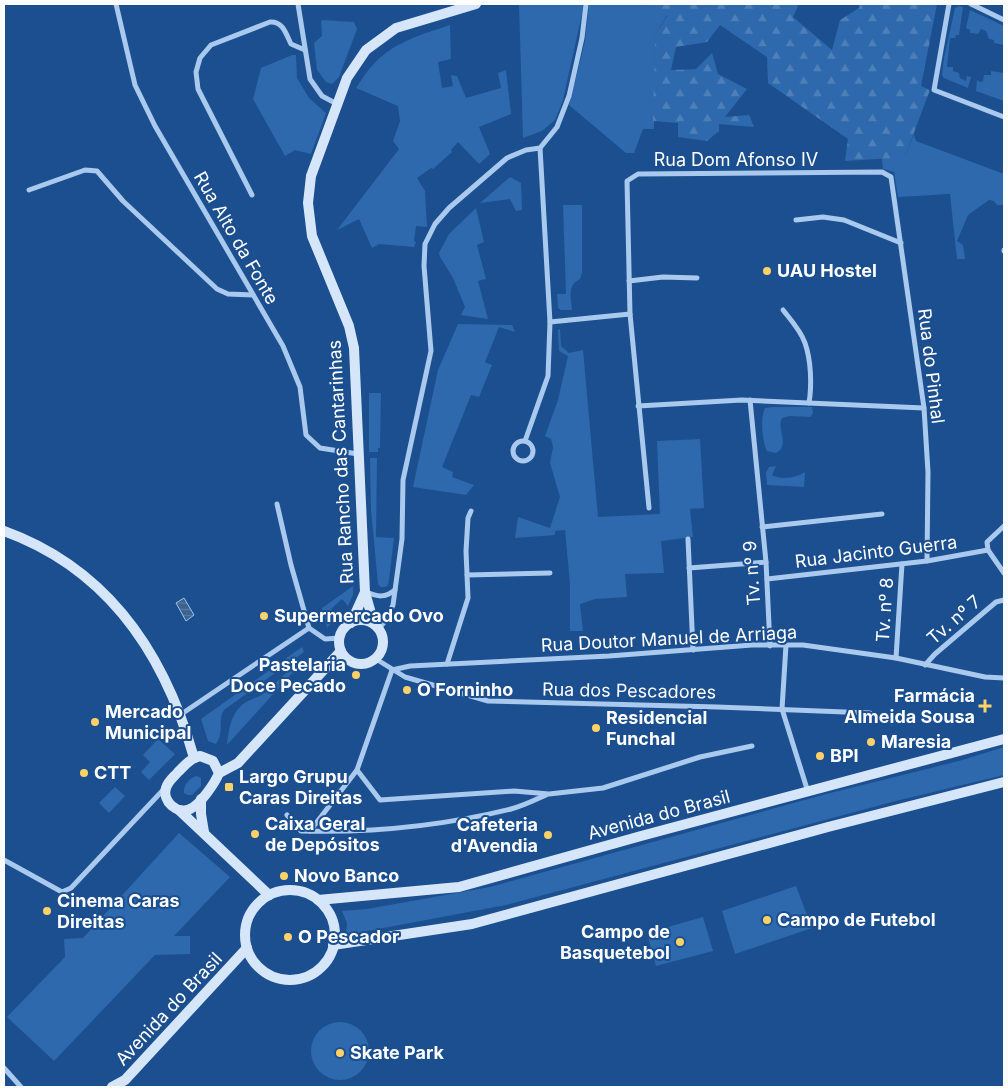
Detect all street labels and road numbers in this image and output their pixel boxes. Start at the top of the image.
street label: Rua Dom Afonso IV [654,149,818,170]
street label: Rua Alto da Fonte [190,168,283,308]
street label: Rua do Pinhal [914,307,949,425]
street label: Rua Rancho das Cantarinhas [324,339,357,585]
street label: Rua Jacinto Guerra [794,531,958,572]
street label: Tv. nº 9 [739,540,764,606]
street label: Tv. nº 8 [872,577,897,643]
street label: Tv. nº 7 [923,591,985,649]
street label: Rua Doutor Manuel de Arriaga [540,621,798,656]
street label: Rua dos Pescadores [542,678,716,703]
street label: Avenida do Brasil [585,785,732,844]
street label: Avenida do Brasil [111,948,226,1069]

